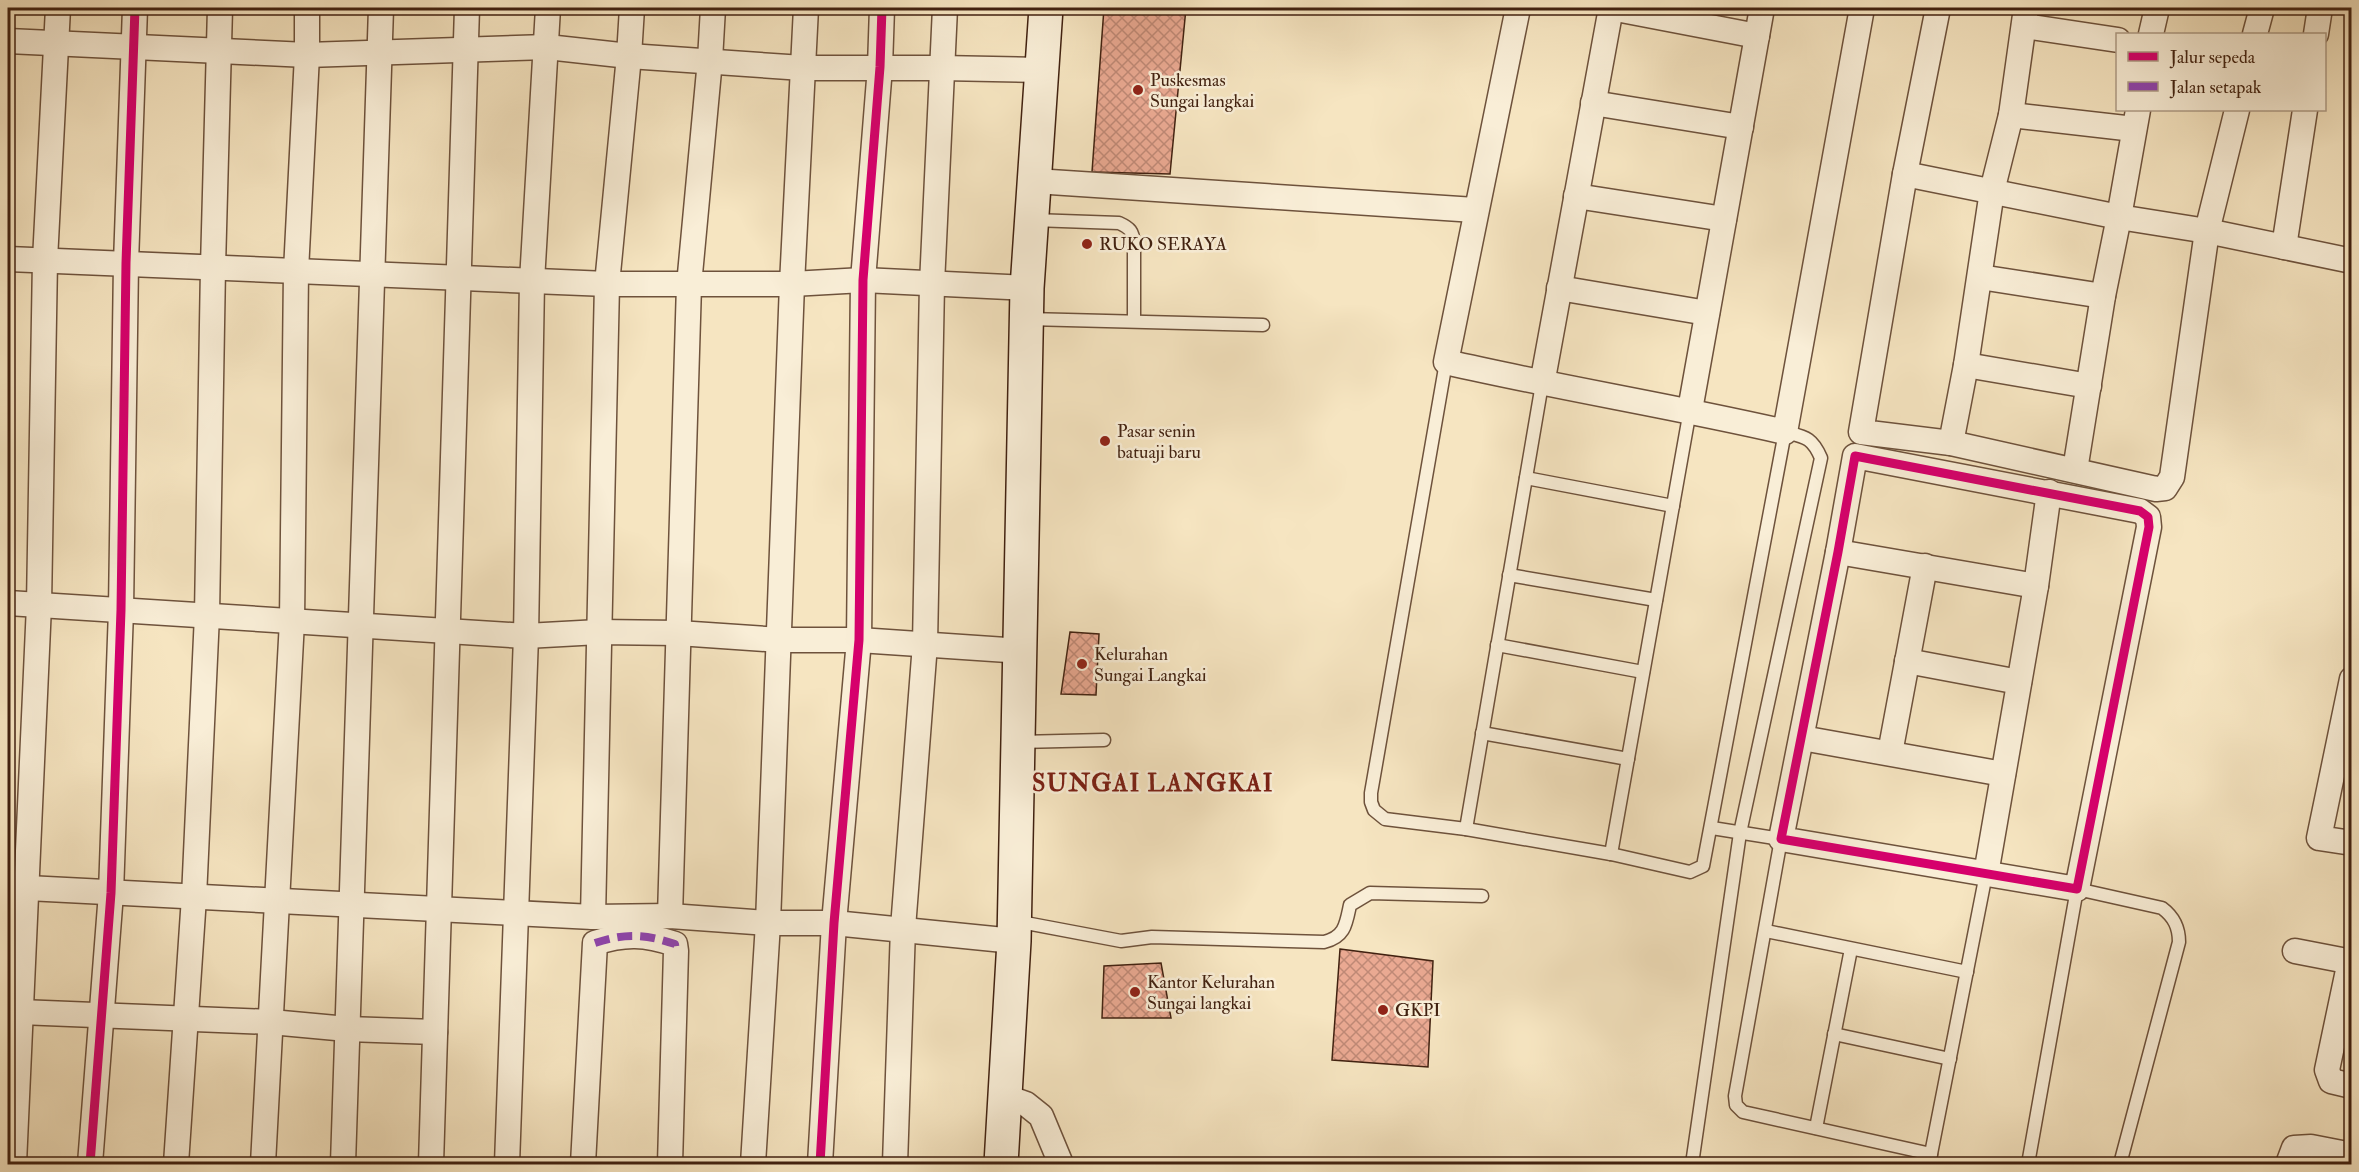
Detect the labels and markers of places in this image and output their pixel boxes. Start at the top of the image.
place label: Puskesmas Sungai langkai [1150,69,1254,113]
marker: Puskesmas Sungai langkai [1131,83,1145,97]
place label: RUKO SERAYA [1099,233,1227,256]
marker: RUKO SERAYA [1080,237,1094,251]
place label: Pasar senin batuaji baru [1117,420,1201,464]
marker: Pasar senin batuaji baru [1098,434,1112,448]
place label: Kelurahan Sungai Langkai [1094,643,1207,687]
marker: Kelurahan Sungai Langkai [1075,657,1089,671]
place label: Kantor Kelurahan Sungai langkai [1147,971,1275,1015]
marker: Kantor Kelurahan Sungai langkai [1128,985,1142,999]
place label: GKPI [1395,999,1441,1022]
marker: GKPI [1376,1003,1390,1017]

